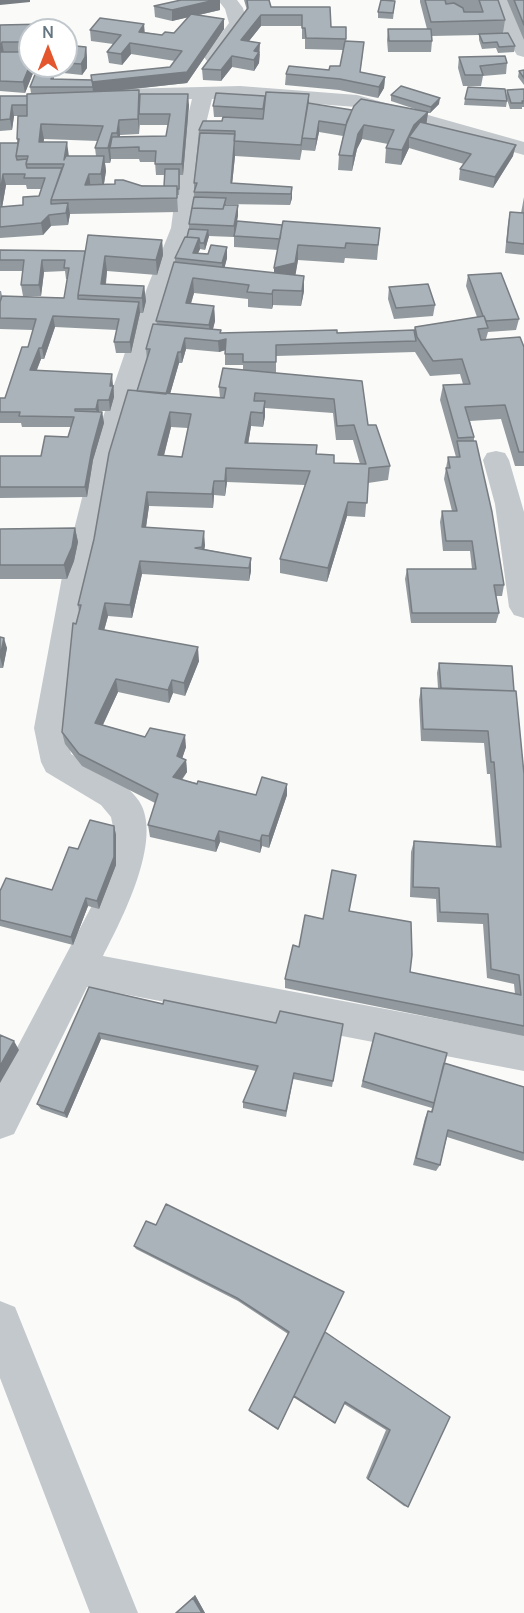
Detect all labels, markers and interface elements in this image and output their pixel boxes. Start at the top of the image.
north arrow [18,18,78,78]
text: N [42,21,54,43]

